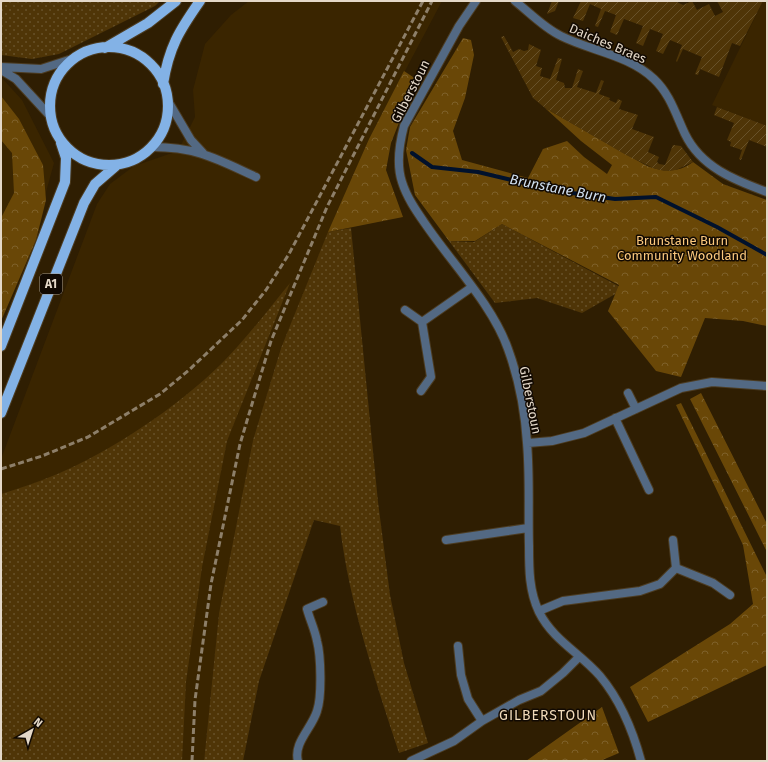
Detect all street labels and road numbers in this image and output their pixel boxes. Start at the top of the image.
street label: Daiches Braes [567,21,649,66]
street label: Gilberstoun [388,57,433,125]
road number: A1 [40,274,62,294]
street label: Gilberstoun [517,365,544,435]

